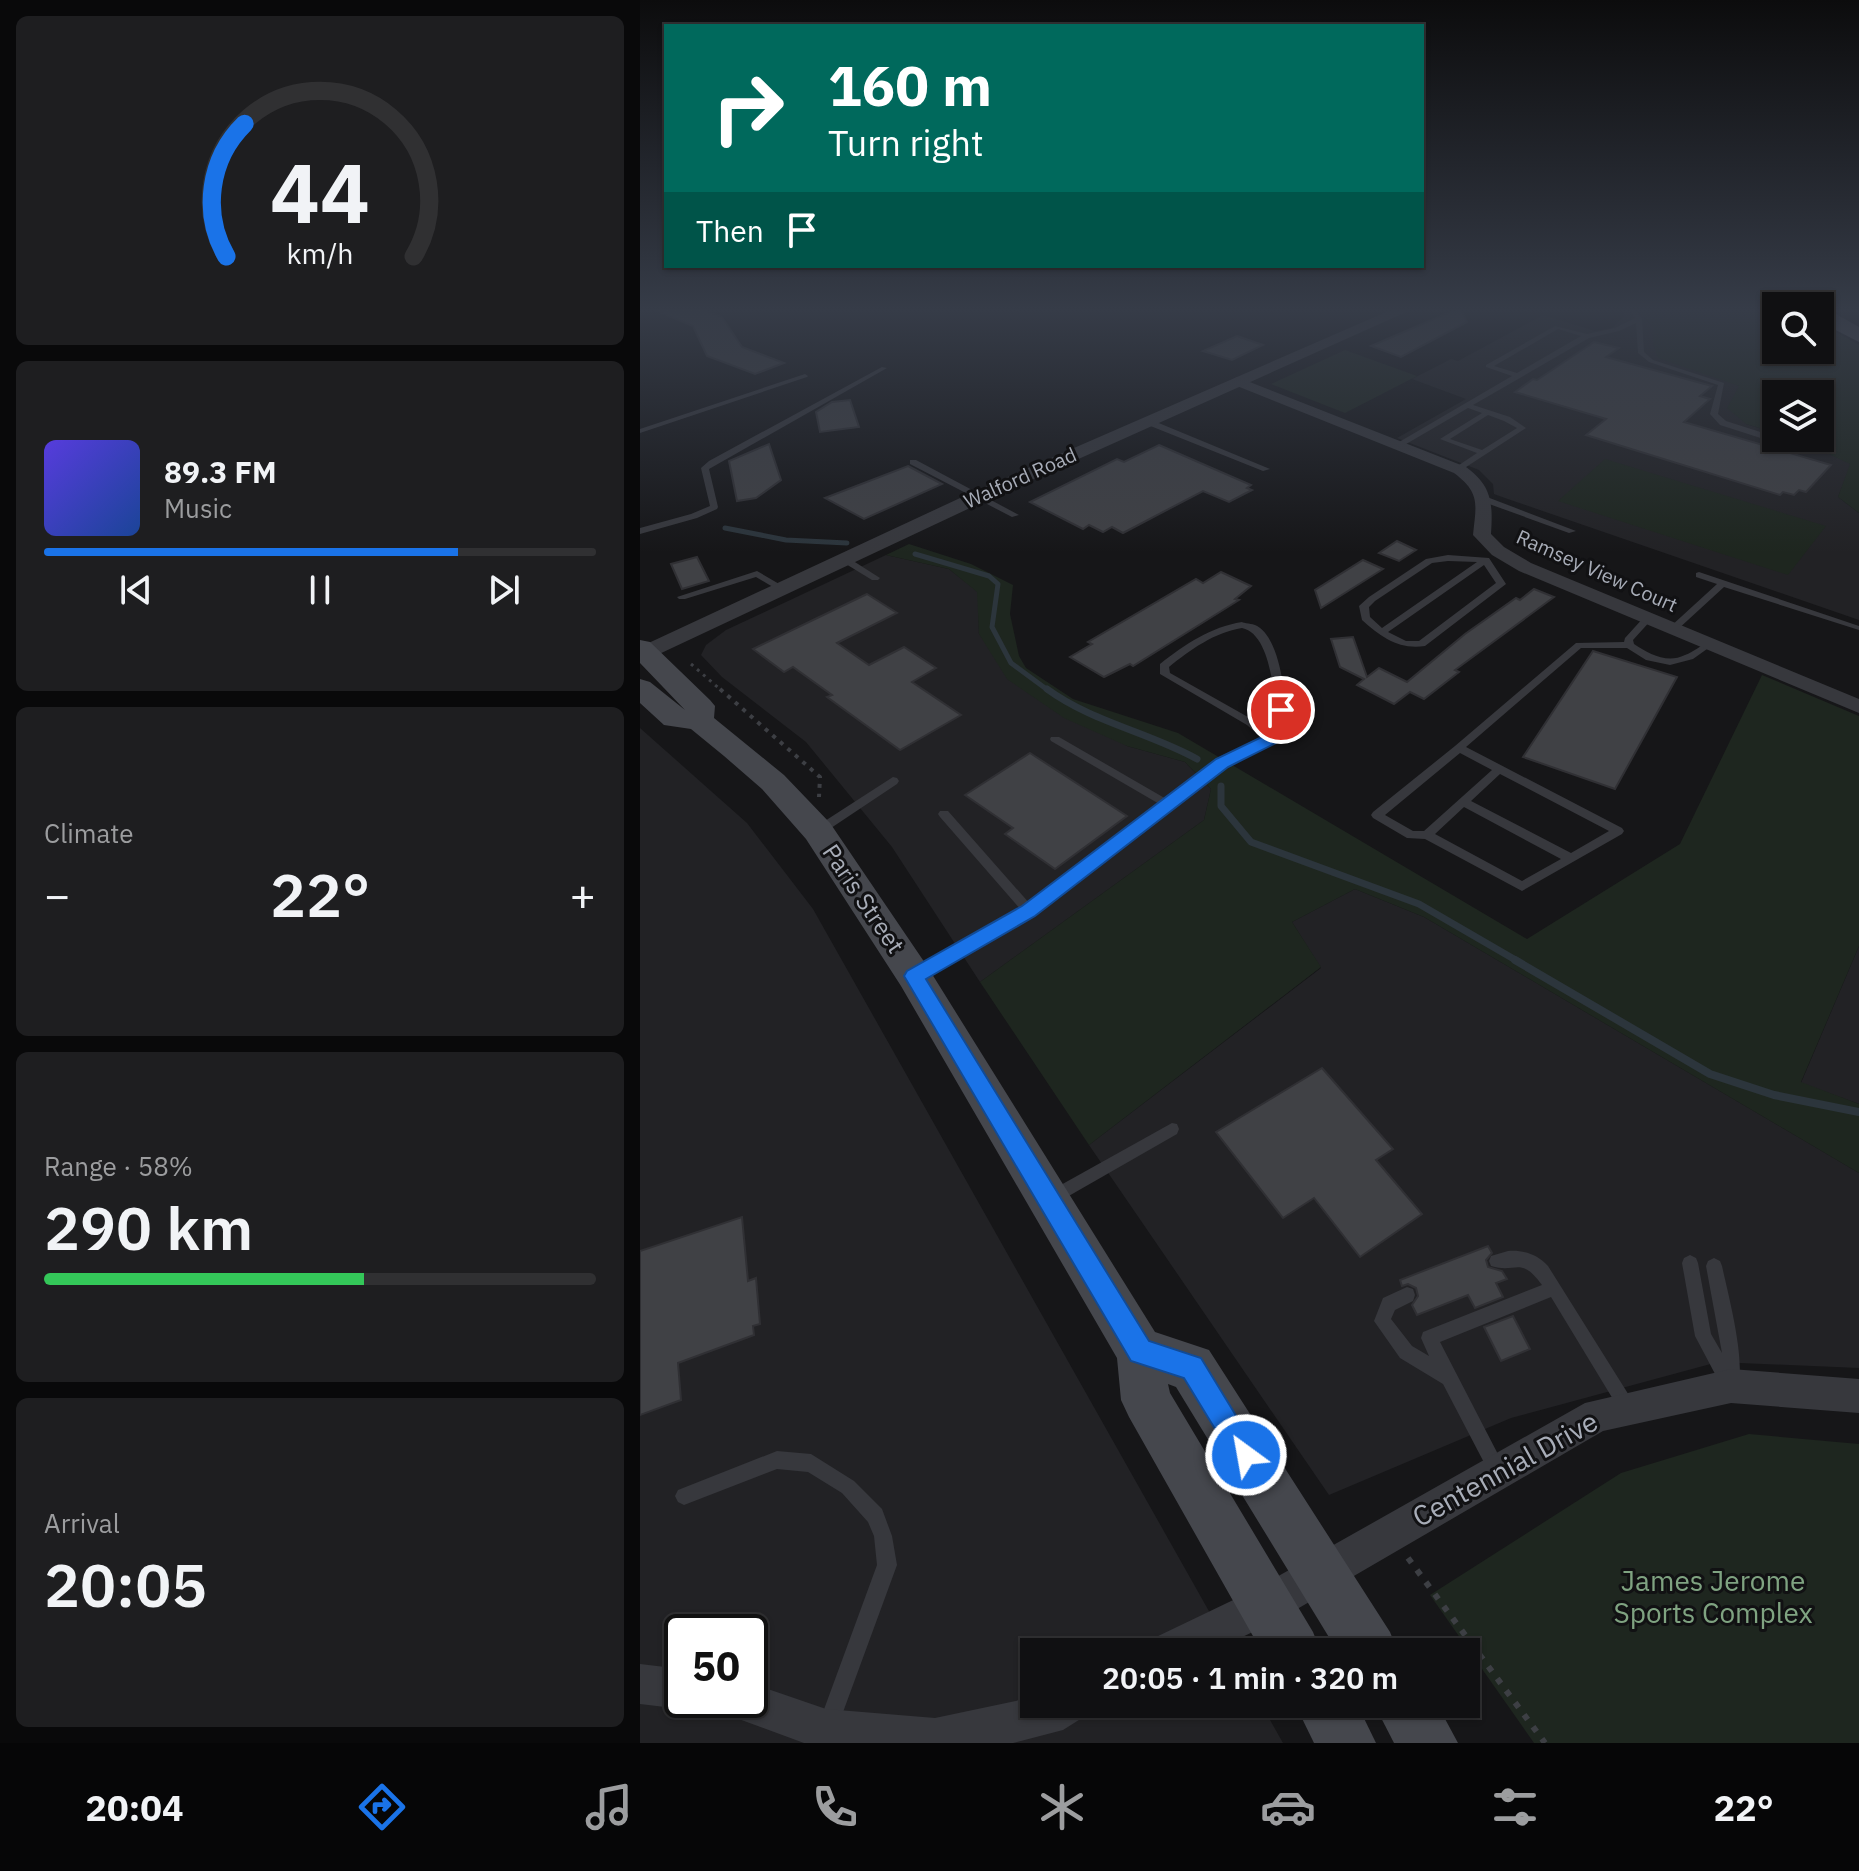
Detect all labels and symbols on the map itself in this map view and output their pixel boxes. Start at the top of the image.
street label: Walford Road [959,441,1080,514]
street label: Ramsey View Court [1512,523,1682,618]
pin [1247,676,1315,744]
street label: Paris Street [816,838,912,959]
street label: Centennial Drive [1405,1402,1604,1535]
position arrow [1204,1413,1288,1497]
park label: James Jerome Sports Complex [1613,1562,1813,1631]
speed limit sign: 50 [664,1614,768,1718]

